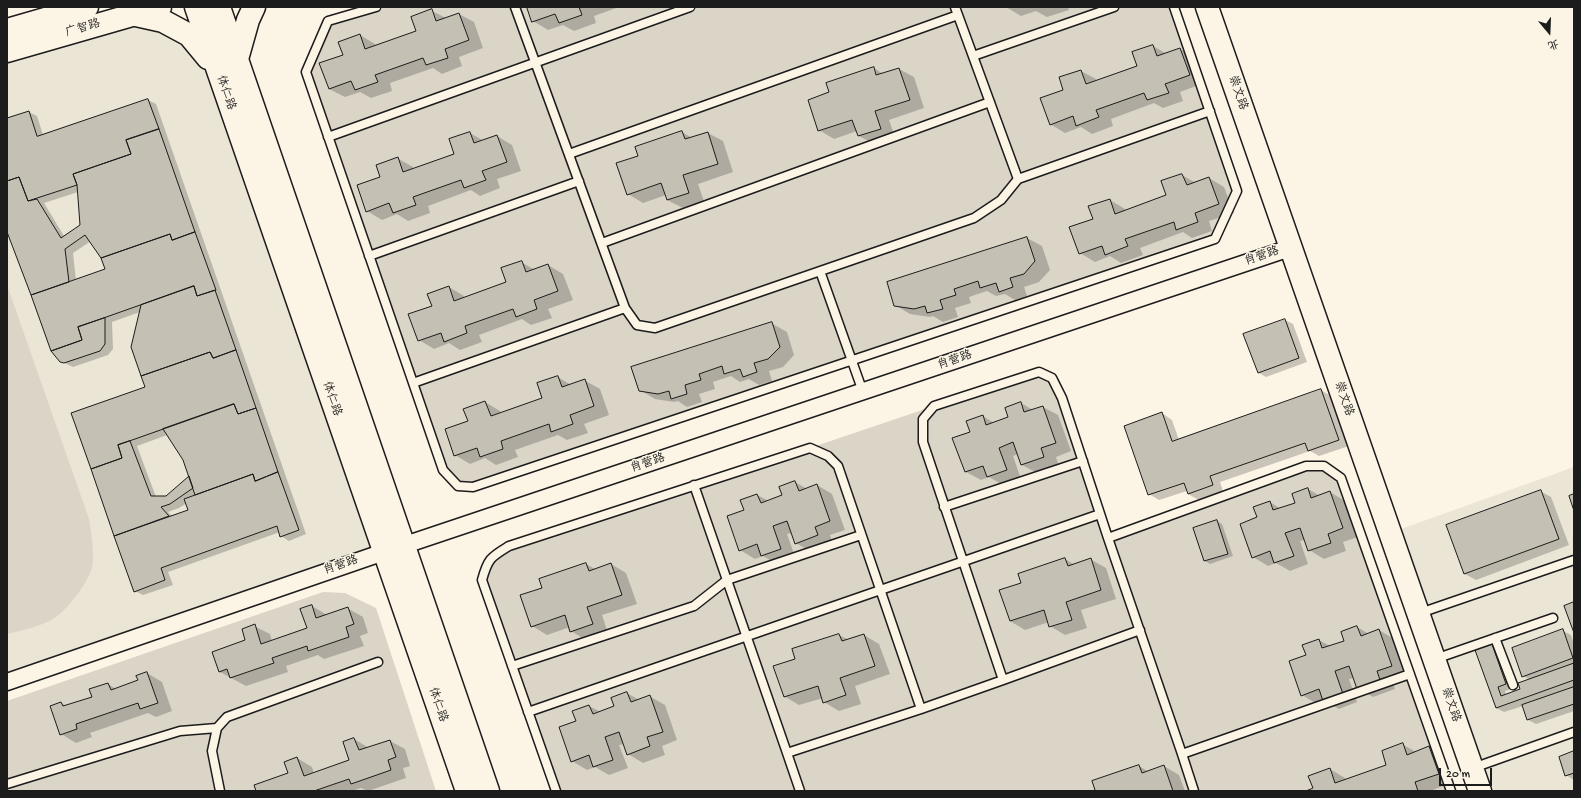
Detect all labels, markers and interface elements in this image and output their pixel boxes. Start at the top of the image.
north arrow [1529,12,1569,52]
street label: 广智路 [64,17,102,41]
text: 北 [1546,36,1560,51]
street label: 体仁路 [212,74,238,112]
street label: 崇文路 [1224,74,1250,112]
street label: 肖营路 [1243,244,1281,270]
street label: 肖营路 [936,348,974,374]
street label: 体仁路 [318,380,344,418]
street label: 崇文路 [1330,380,1356,418]
street label: 肖营路 [629,451,667,477]
street label: 肖营路 [322,553,360,579]
street label: 体仁路 [424,686,450,724]
street label: 崇文路 [1437,686,1463,724]
scale bar [1441,760,1494,786]
text: 20 m [1446,768,1470,782]

